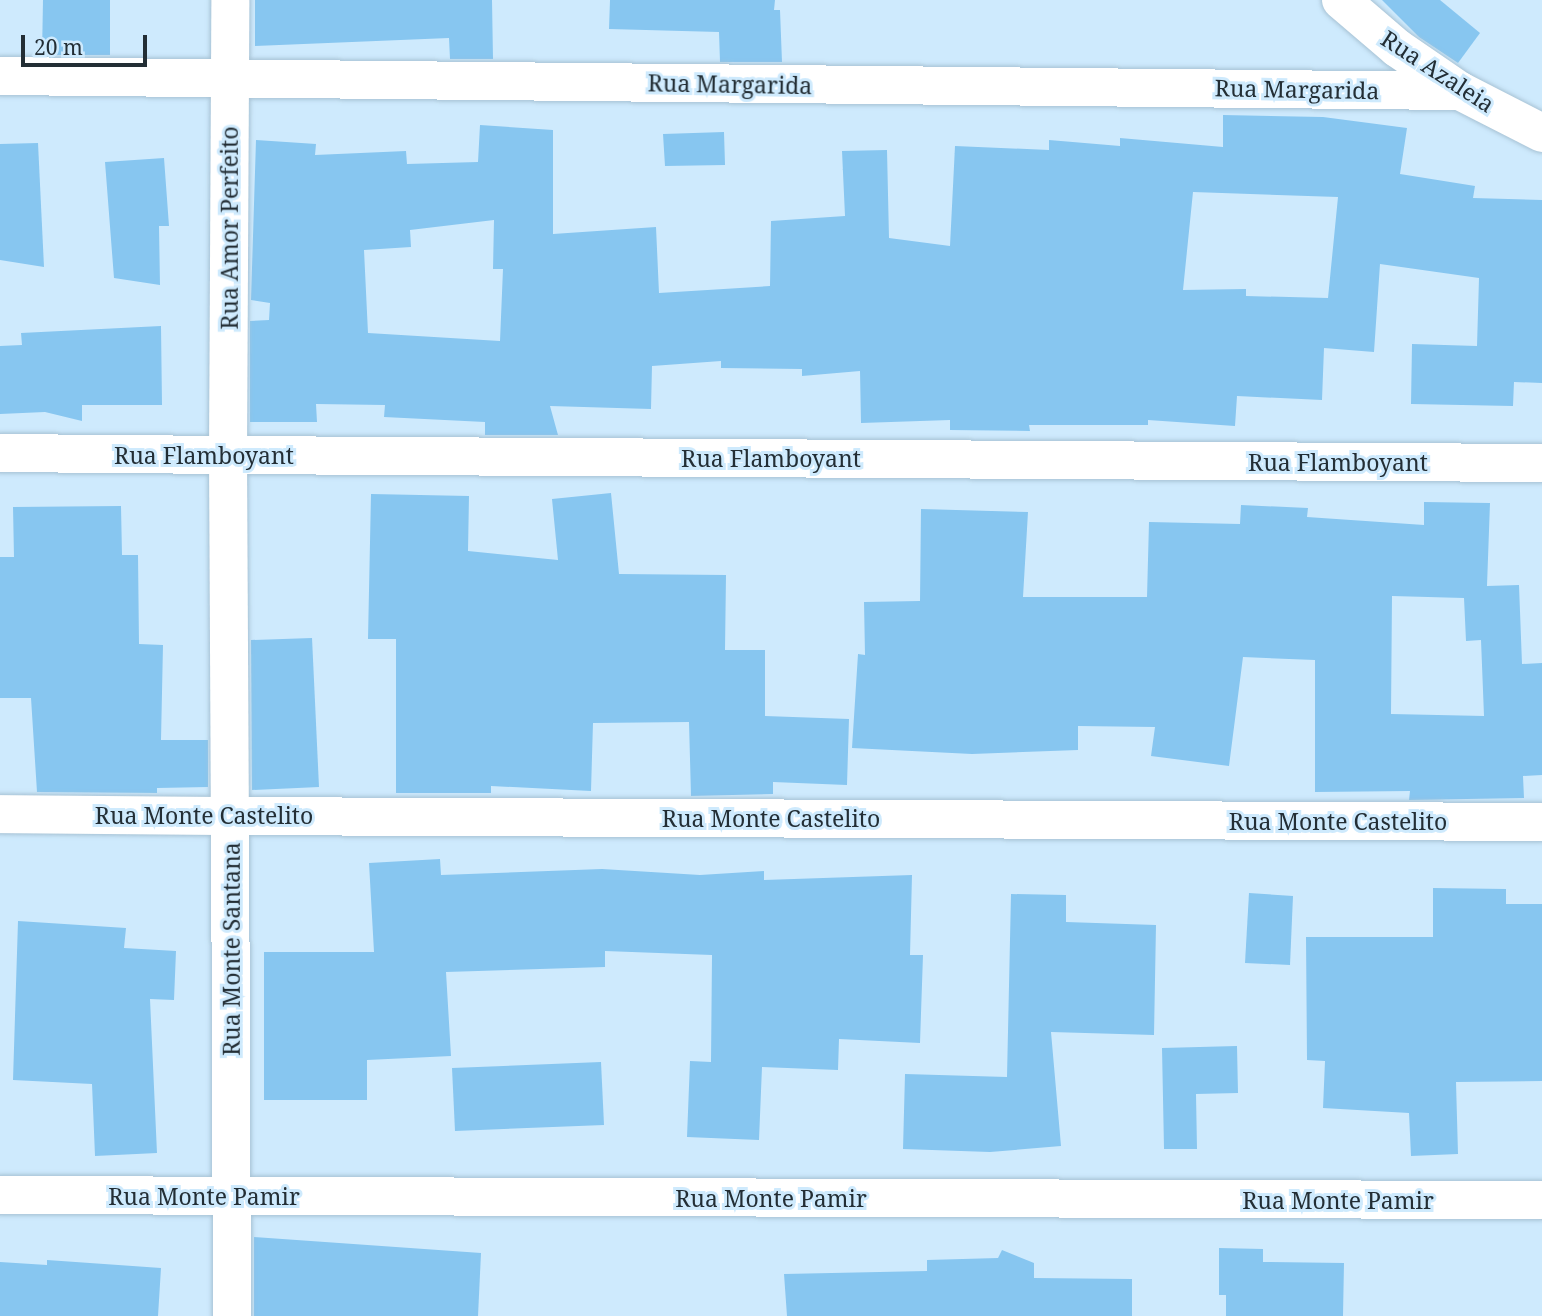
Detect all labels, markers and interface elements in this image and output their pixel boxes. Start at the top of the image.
scale bar [24,21,150,65]
street label: Rua Azaleia [1376,24,1500,118]
text: 20 m [34,33,83,61]
street label: Rua Margarida [647,69,813,99]
street label: Rua Margarida [1214,74,1380,104]
street label: Rua Amor Perfeito [215,126,243,330]
street label: Rua Flamboyant [114,441,294,469]
street label: Rua Flamboyant [681,444,861,472]
street label: Rua Flamboyant [1248,448,1428,476]
street label: Rua Monte Castelito [95,801,313,829]
street label: Rua Monte Castelito [662,804,880,832]
street label: Rua Monte Castelito [1229,807,1447,835]
street label: Rua Monte Santana [217,842,245,1056]
street label: Rua Monte Pamir [108,1182,300,1210]
street label: Rua Monte Pamir [675,1184,867,1212]
street label: Rua Monte Pamir [1242,1186,1434,1214]

